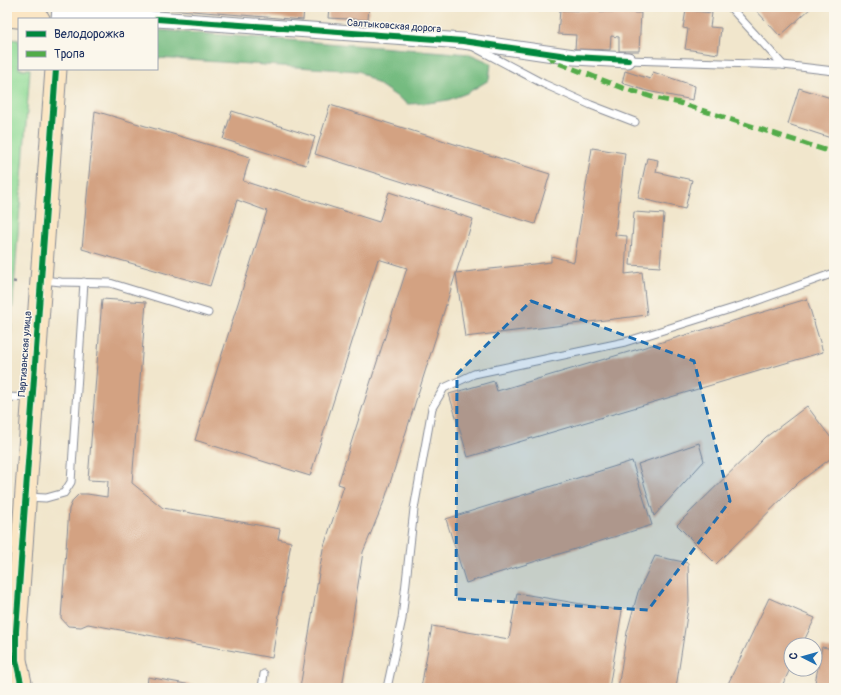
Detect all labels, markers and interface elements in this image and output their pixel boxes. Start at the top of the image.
street label: Салтыковская дорога [347,17,442,35]
legend [18,18,158,70]
text: Велодорожка [54,27,125,42]
text: Тропа [54,47,85,62]
street label: Партизанская улица [16,310,34,397]
north arrow [783,637,823,677]
text: С [787,652,800,660]

